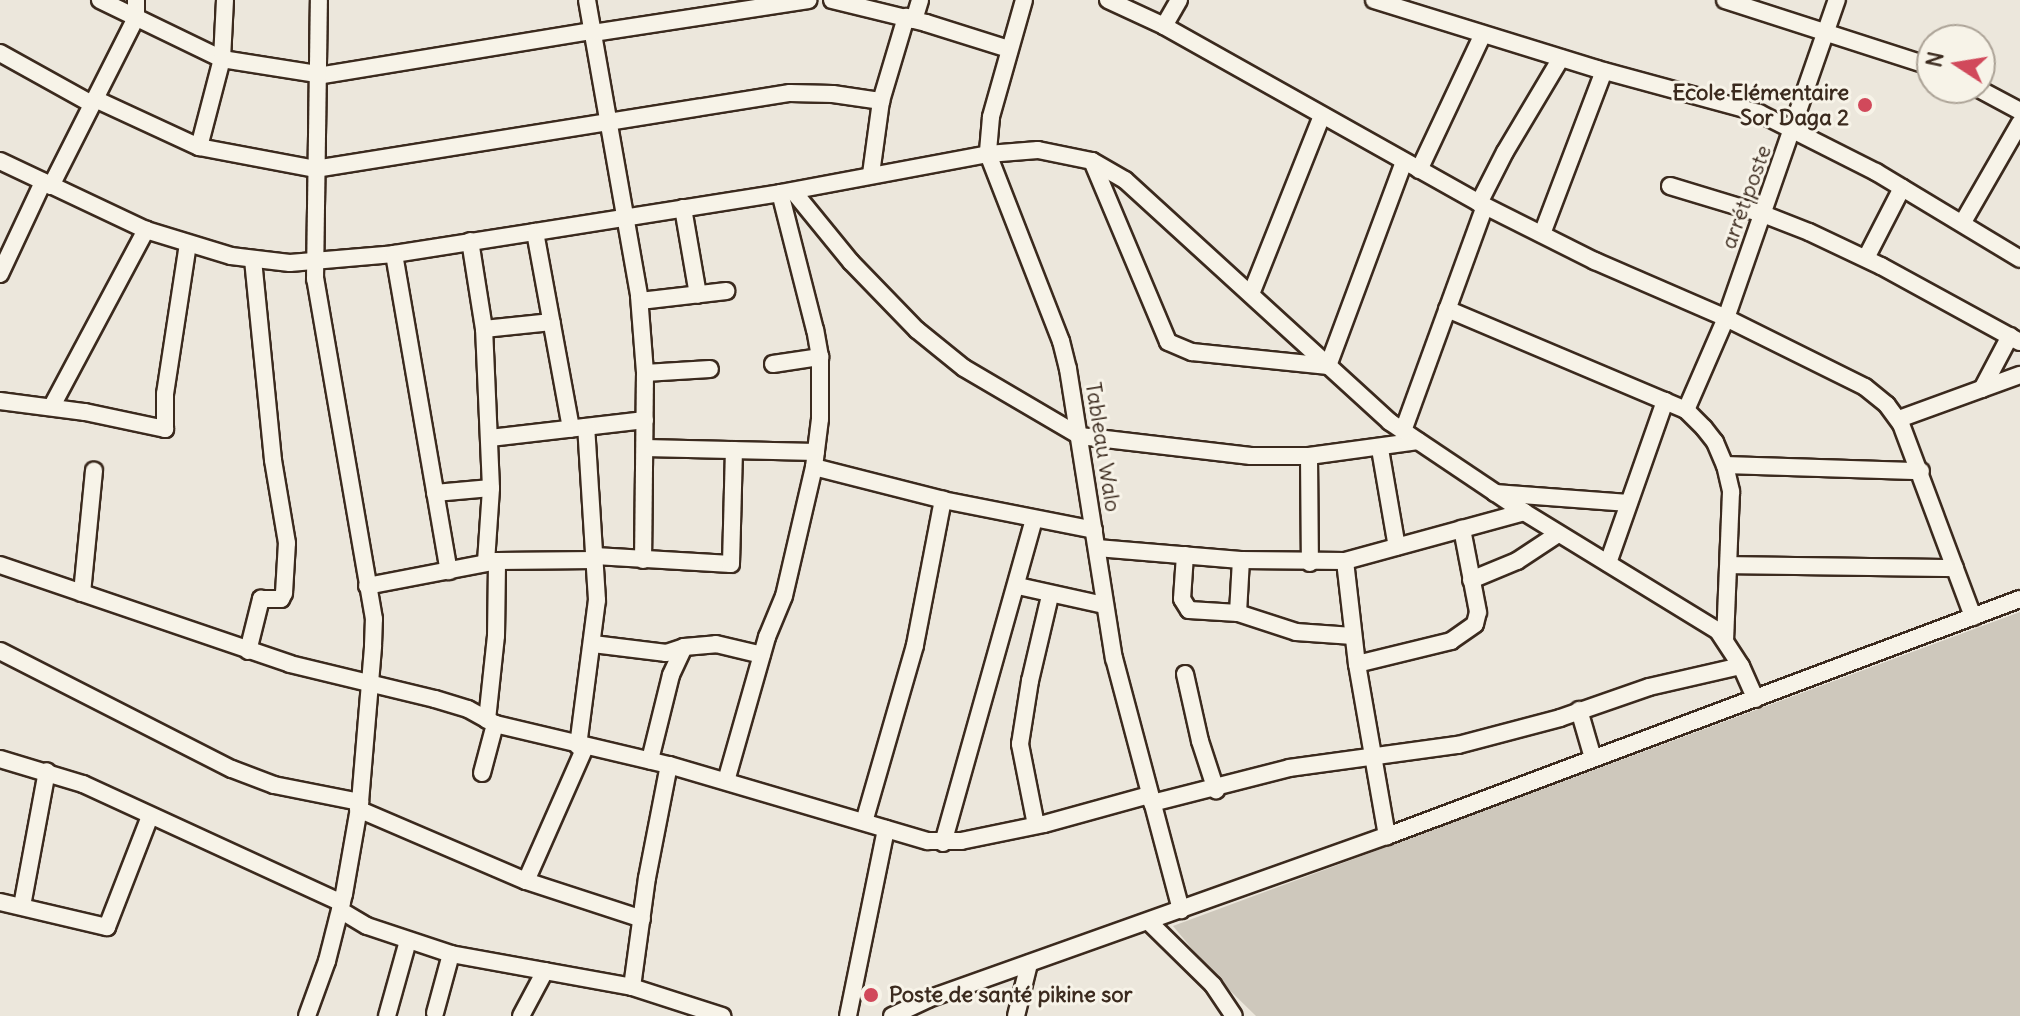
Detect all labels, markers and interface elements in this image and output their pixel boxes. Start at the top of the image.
north arrow [1916,24,1996,104]
text: N [1919,49,1950,70]
place label: Ecole Elémentaire Sor Daga 2 [1673,79,1849,130]
marker: Ecole Elémentaire Sor Daga 2 [1856,96,1874,114]
street label: arrét poste [1715,142,1777,252]
street label: Tableau Walo [1080,380,1126,514]
place label: Poste de santé pikine sor [889,982,1132,1008]
marker: Poste de santé pikine sor [860,984,882,1006]

